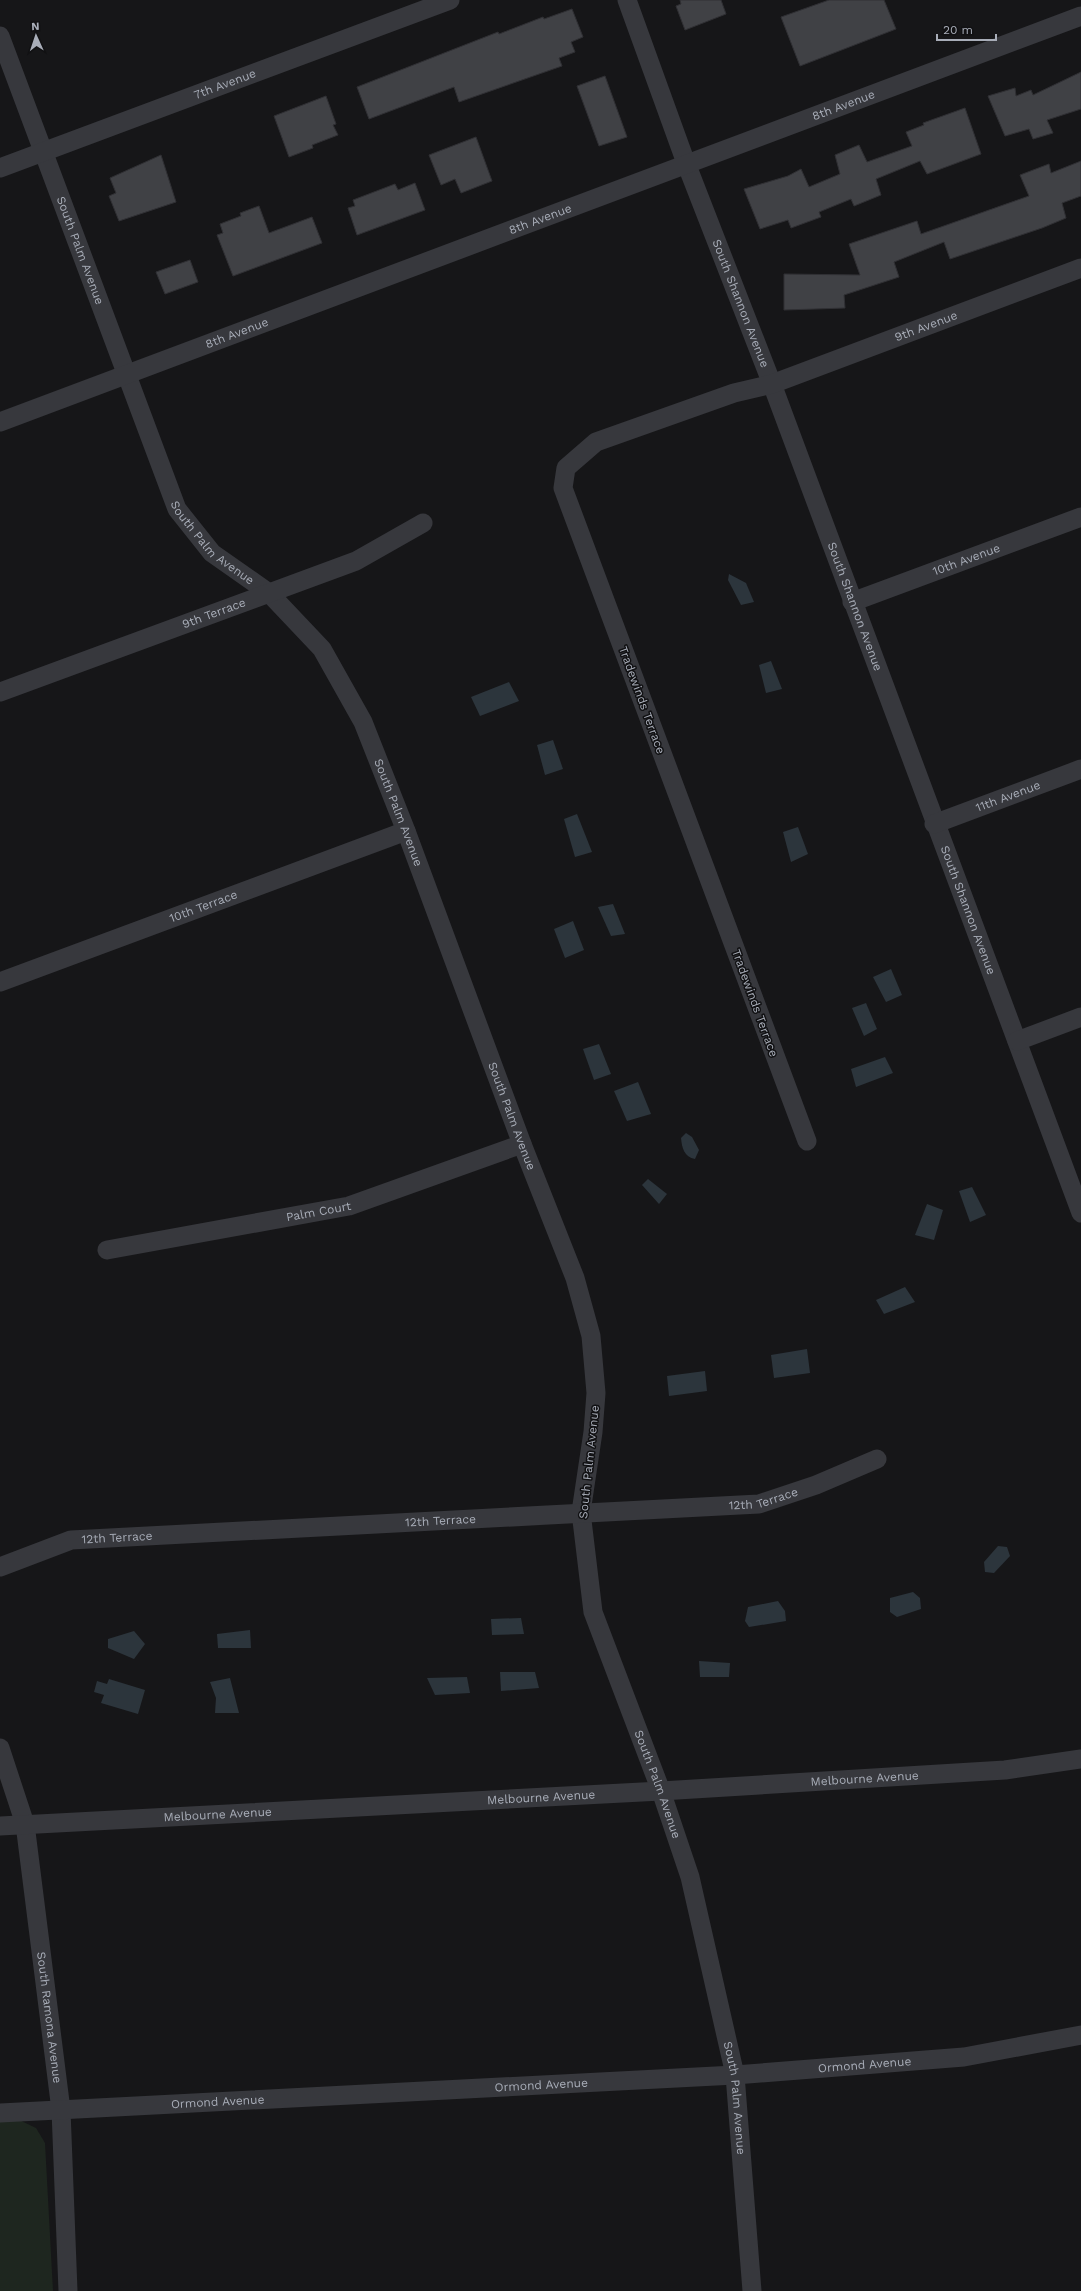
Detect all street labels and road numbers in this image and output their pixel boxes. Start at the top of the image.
street label: 7th Avenue [192,66,258,102]
street label: 8th Avenue [810,87,877,123]
street label: South Palm Avenue [54,195,107,306]
street label: 8th Avenue [507,201,574,237]
street label: South Shannon Avenue [709,237,772,370]
street label: 9th Avenue [893,308,959,344]
street label: 8th Avenue [203,315,270,351]
street label: South Palm Avenue [168,499,257,587]
street label: South Shannon Avenue [825,540,885,673]
street label: 10th Avenue [931,541,1002,578]
street label: 9th Terrace [180,595,248,631]
street label: Tradewinds Terrace [616,644,668,756]
street label: South Palm Avenue [371,757,426,868]
street label: 11th Avenue [974,778,1042,815]
street label: South Shannon Avenue [938,844,999,977]
street label: 10th Terrace [167,887,239,925]
street label: Tradewinds Terrace [729,947,781,1059]
street label: South Palm Avenue [485,1060,539,1172]
street label: Palm Court [285,1199,352,1224]
street label: South Palm Avenue [576,1404,602,1519]
street label: 12th Terrace [728,1485,800,1513]
street label: 12th Terrace [405,1512,476,1530]
street label: 12th Terrace [81,1529,153,1546]
street label: South Palm Avenue [632,1728,684,1840]
street label: Melbourne Avenue [810,1768,919,1789]
street label: Melbourne Avenue [487,1787,596,1807]
street label: Melbourne Avenue [163,1805,272,1824]
street label: South Ramona Avenue [34,1951,65,2084]
street label: South Palm Avenue [721,2040,748,2155]
street label: Ormond Avenue [817,2054,912,2075]
street label: Ormond Avenue [494,2076,588,2094]
street label: Ormond Avenue [171,2092,265,2111]

